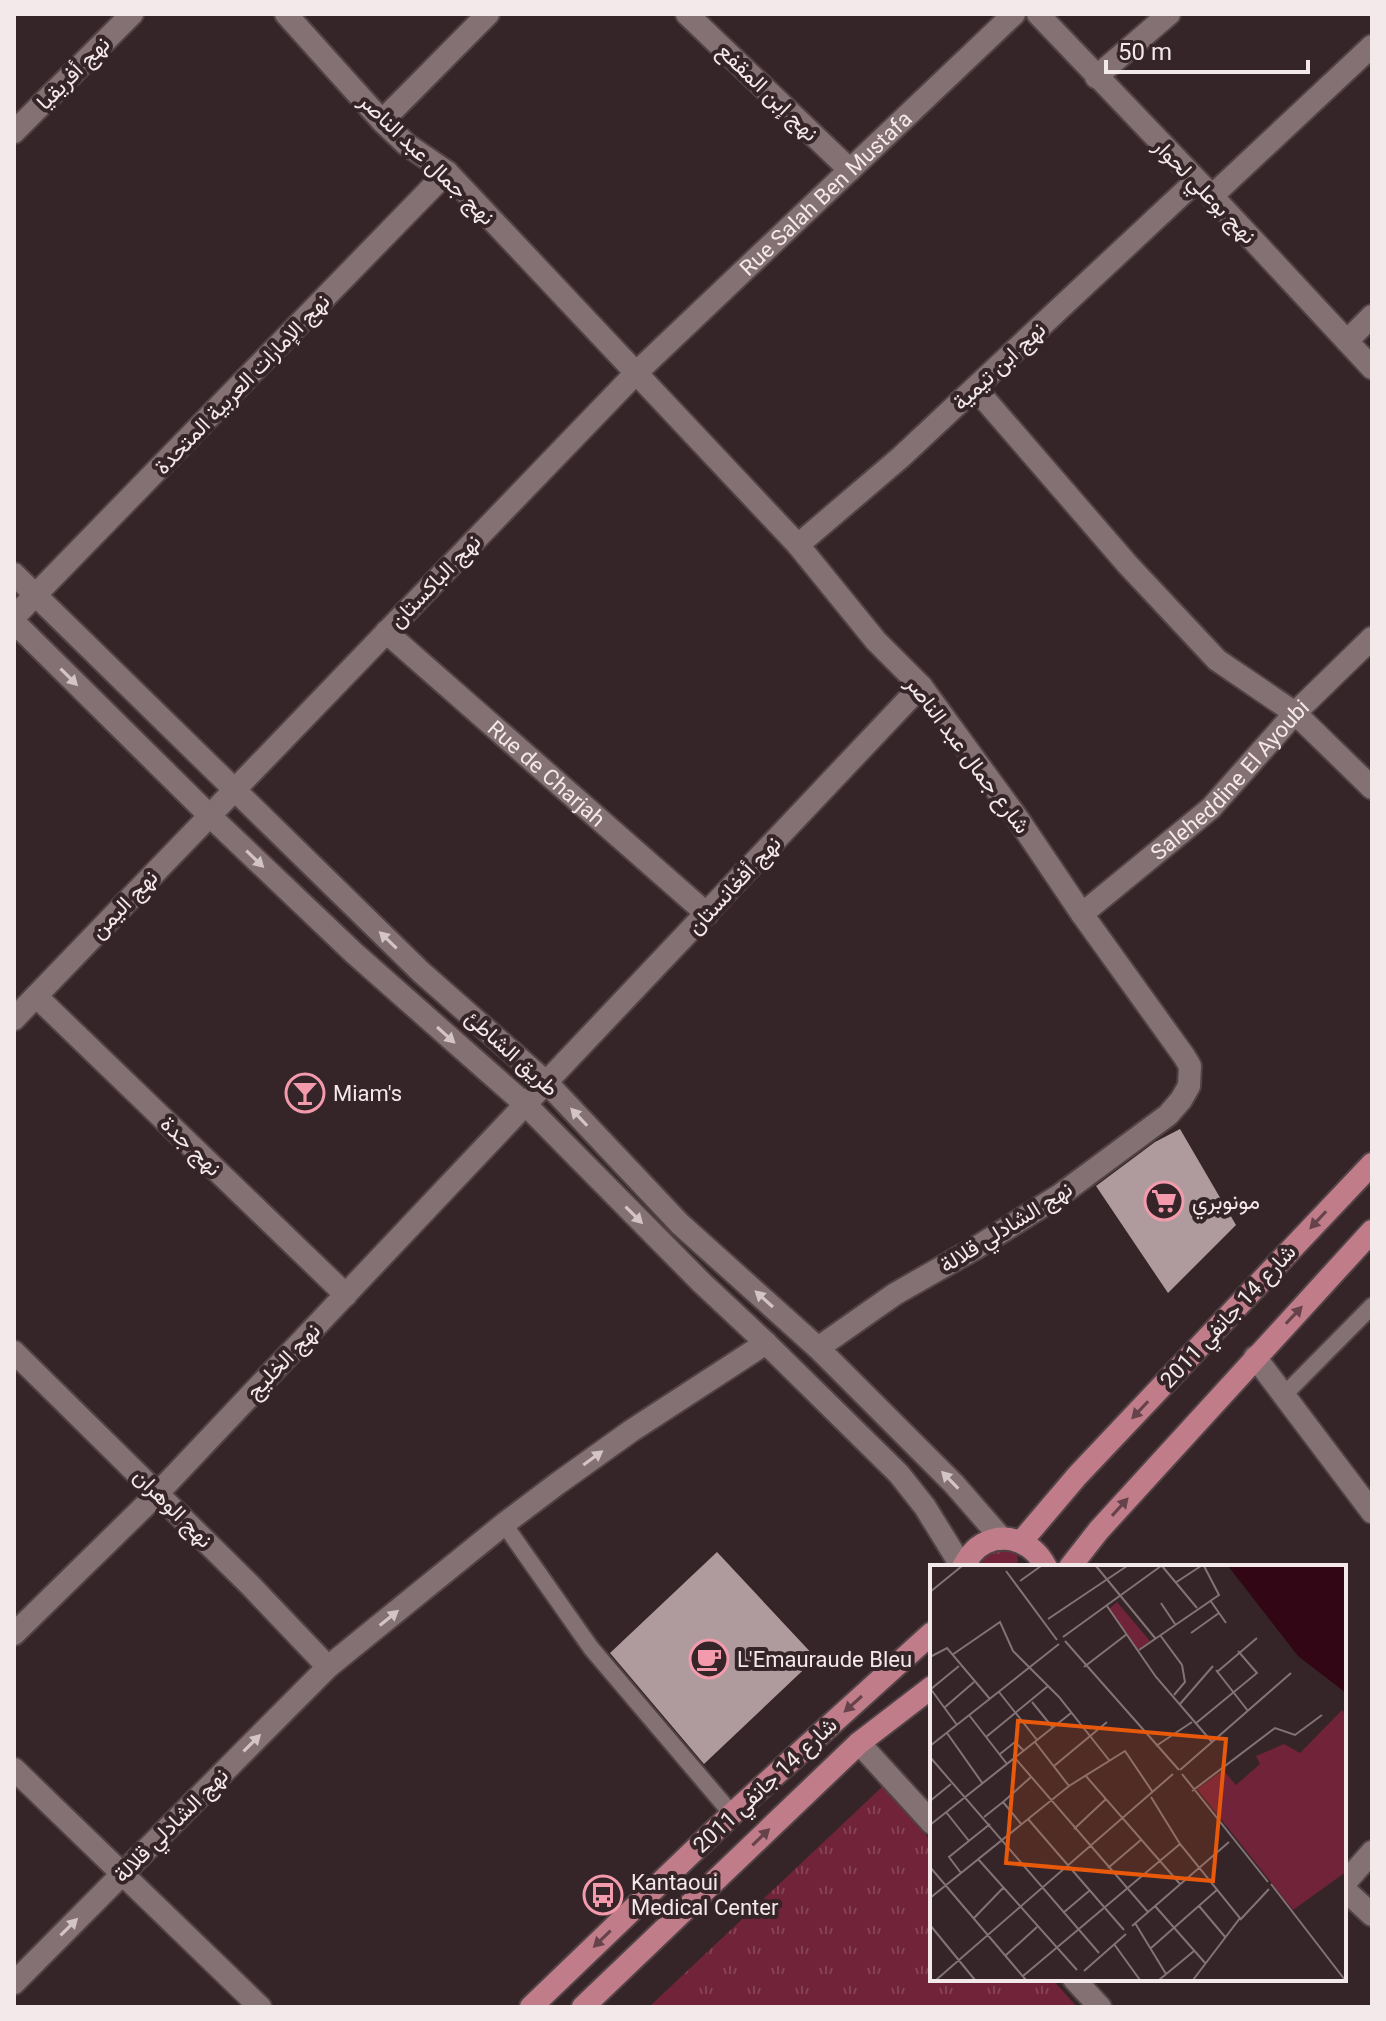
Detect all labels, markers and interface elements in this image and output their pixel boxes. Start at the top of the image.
scale bar [1106,24,1308,74]
street label: نهج أفريقيا [31,31,116,116]
street label: نهج إبن المقفع [711,38,823,148]
text: 50 m [1118,38,1172,66]
street label: نهج جمال عبد الناصر [352,87,500,231]
street label: Rue Salah Ben Mustafa [734,106,916,280]
street label: نهج بوعلي لحوار [1144,133,1261,253]
street label: نهج الإمارات العربية المتحدة [149,289,336,481]
street label: نهج ابن تيمية [948,317,1052,417]
street label: نهج الباكستان [384,529,487,634]
one-way arrow [59,667,78,686]
street label: شارع جمال عبد الناصر [899,671,1035,840]
street label: Saleheddine El Ayoubi [1145,694,1314,865]
street label: Rue de Charjah [483,715,610,831]
street label: نهج أفغانستان [682,831,787,941]
one-way arrow [245,849,264,867]
street label: نهج اليمن [85,864,164,945]
one-way arrow [379,931,398,950]
street label: طريق الشاطئ [460,1005,564,1102]
one-way arrow [437,1025,456,1043]
bar icon: Miam's [284,1072,326,1114]
place label: Miam's [333,1081,402,1106]
one-way arrow [570,1107,588,1126]
street label: نهج جدة [154,1111,226,1182]
street label: نهج الشادلي قلالة [935,1176,1080,1283]
supermarket icon: مونوبري [1143,1180,1185,1222]
place label: مونوبري [1192,1189,1260,1220]
one-way arrow [624,1205,643,1223]
one-way arrow [1310,1211,1328,1230]
street label: شارع 14 جانفي 2011 [1155,1239,1305,1397]
one-way arrow [754,1291,774,1308]
one-way arrow [1285,1305,1303,1324]
street label: نهج الخليج [241,1318,327,1405]
one-way arrow [1131,1400,1149,1419]
one-way arrow [583,1451,604,1466]
street label: نهج الوهران [127,1463,218,1554]
one-way arrow [942,1471,960,1490]
one-way arrow [1110,1498,1128,1517]
inset map [930,1565,1346,1981]
one-way arrow [379,1610,399,1627]
cafe icon: L'Emauraude Bleu [688,1638,730,1680]
place label: L'Emauraude Bleu [737,1647,912,1672]
one-way arrow [844,1694,863,1712]
street label: شارع 14 جانفي 2011 [688,1712,846,1862]
one-way arrow [242,1734,261,1753]
street label: نهج الشادلي قلالة [109,1763,238,1892]
one-way arrow [751,1828,770,1846]
place label: Kantaoui Medical Center [631,1870,779,1920]
bus stop icon: Kantaoui Medical Center [582,1874,624,1916]
one-way arrow [59,1918,78,1937]
one-way arrow [593,1929,612,1947]

